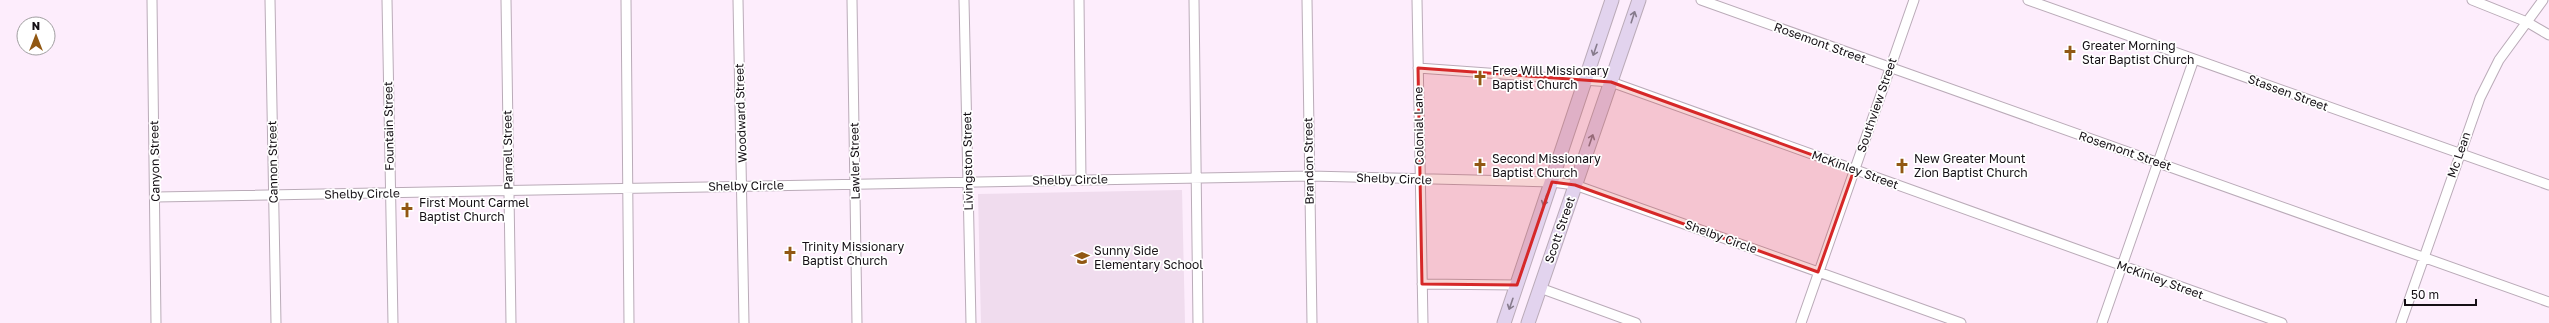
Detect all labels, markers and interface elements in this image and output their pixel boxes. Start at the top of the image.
one-way arrow [1630,11,1637,24]
north arrow [16,16,56,56]
text: N [32,19,40,32]
street label: Rosemont Street [1772,19,1868,66]
place label: Greater Morning Star Baptist Church [2082,38,2194,67]
one-way arrow [1591,44,1598,57]
church icon: Greater Morning Star Baptist Church [2061,44,2079,62]
street label: Southview Street [1853,55,1900,154]
street label: Woodward Street [731,63,750,163]
place label: Free Will Missionary Baptist Church [1492,63,1609,92]
church icon: Free Will Missionary Baptist Church [1471,69,1489,87]
street label: Stassen Street [2246,71,2331,114]
street label: Fountain Street [380,81,397,171]
street label: Colonial Lane [1410,87,1427,165]
street label: Parnell Street [499,110,516,190]
street label: Livingston Street [959,111,976,211]
street label: Brandon Street [1300,117,1317,205]
street label: Canyon Street [146,120,163,202]
street label: Cannon Street [264,120,281,204]
street label: Lawler Street [846,122,863,200]
street label: Rosemont Street [2077,128,2174,173]
street label: Mc Lean [2444,130,2473,180]
one-way arrow [1588,134,1595,147]
street label: McKinley Street [1810,147,1901,192]
place label: Second Missionary Baptist Church [1492,151,1601,180]
place label: New Greater Mount Zion Baptist Church [1914,151,2028,180]
church icon: Second Missionary Baptist Church [1471,157,1489,175]
church icon: New Greater Mount Zion Baptist Church [1893,157,1911,175]
street label: Shelby Circle [1356,170,1432,187]
street label: Shelby Circle [1032,171,1108,188]
street label: Shelby Circle [708,177,784,194]
street label: Shelby Circle [324,185,400,202]
street label: Scott Street [1541,194,1578,265]
one-way arrow [1541,194,1549,206]
place label: First Mount Carmel Baptist Church [419,195,529,224]
church icon: First Mount Carmel Baptist Church [398,201,416,219]
street label: Shelby Circle [1683,217,1759,257]
place label: Trinity Missionary Baptist Church [802,239,904,268]
place label: Sunny Side Elementary School [1094,243,1203,272]
church icon: Trinity Missionary Baptist Church [781,245,799,263]
school or university icon: Sunny Side Elementary School [1073,249,1091,267]
street label: McKinley Street [2115,257,2206,302]
scale bar [2405,281,2476,307]
text: 50 m [2411,287,2439,302]
one-way arrow [1506,297,1514,309]

